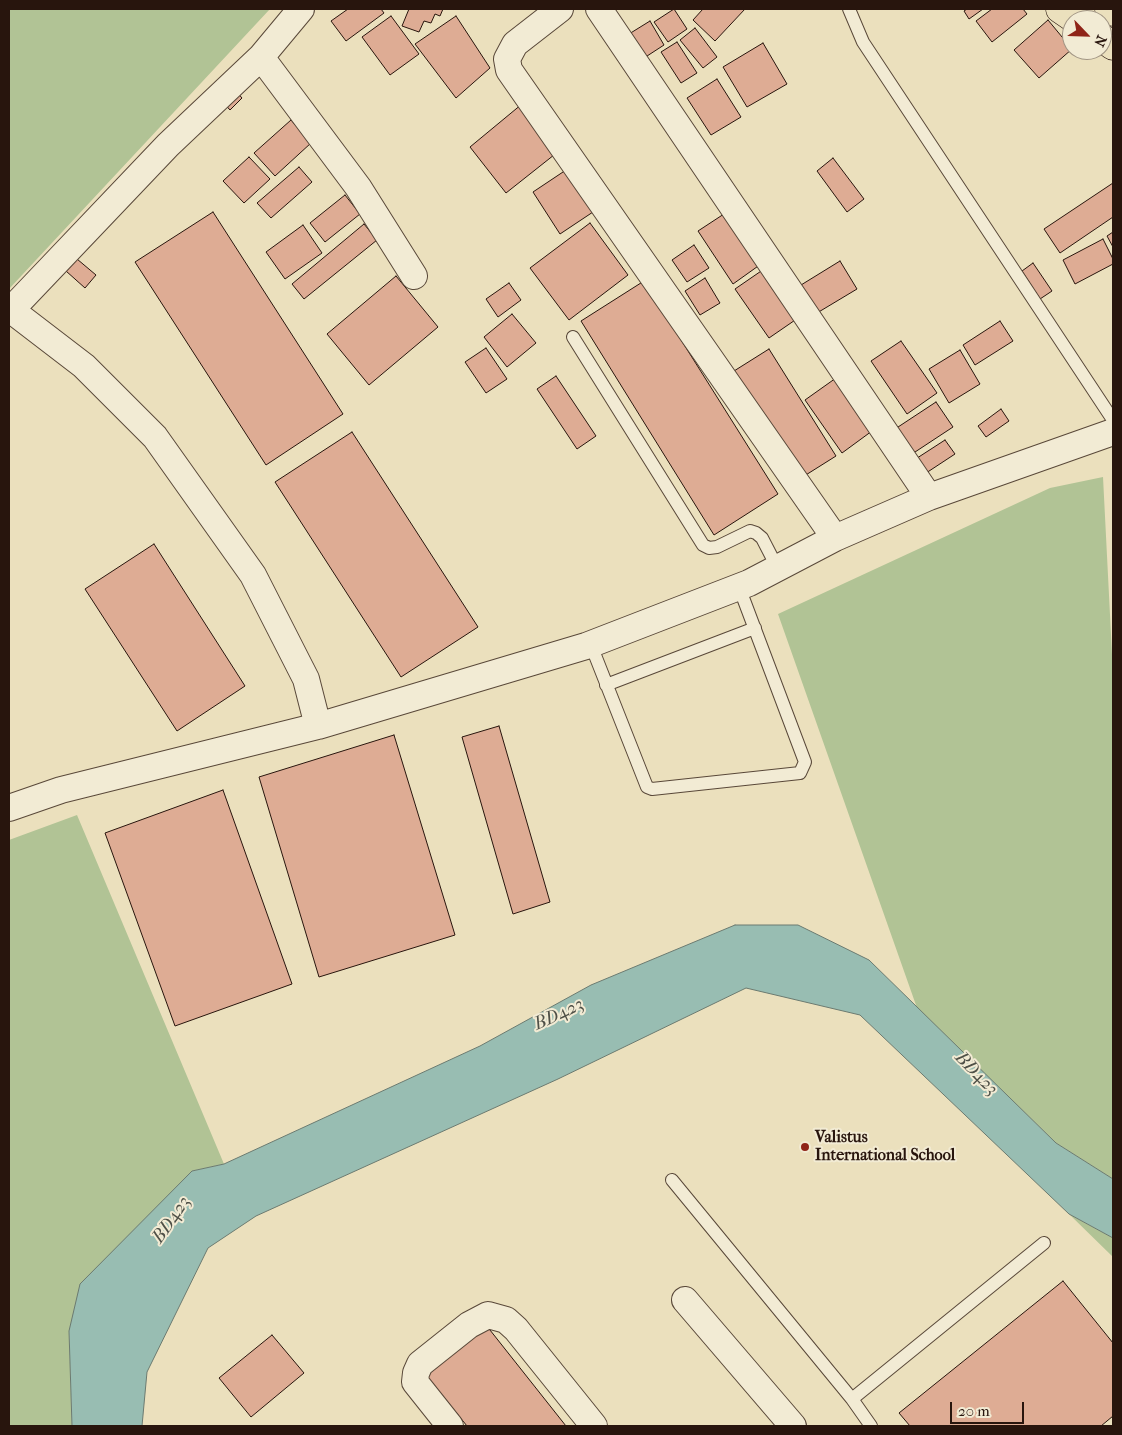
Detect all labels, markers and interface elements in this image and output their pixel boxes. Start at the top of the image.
north arrow [1062,10,1112,60]
text: N [1090,33,1110,49]
water label: BD423 [531,994,587,1036]
water label: BD423 [950,1048,1002,1100]
place label: Valistus International School [815,1128,955,1166]
marker: Valistus International School [799,1141,811,1153]
water label: BD423 [148,1192,196,1248]
scale bar [952,1392,1026,1424]
text: 20 m [958,1402,990,1420]

